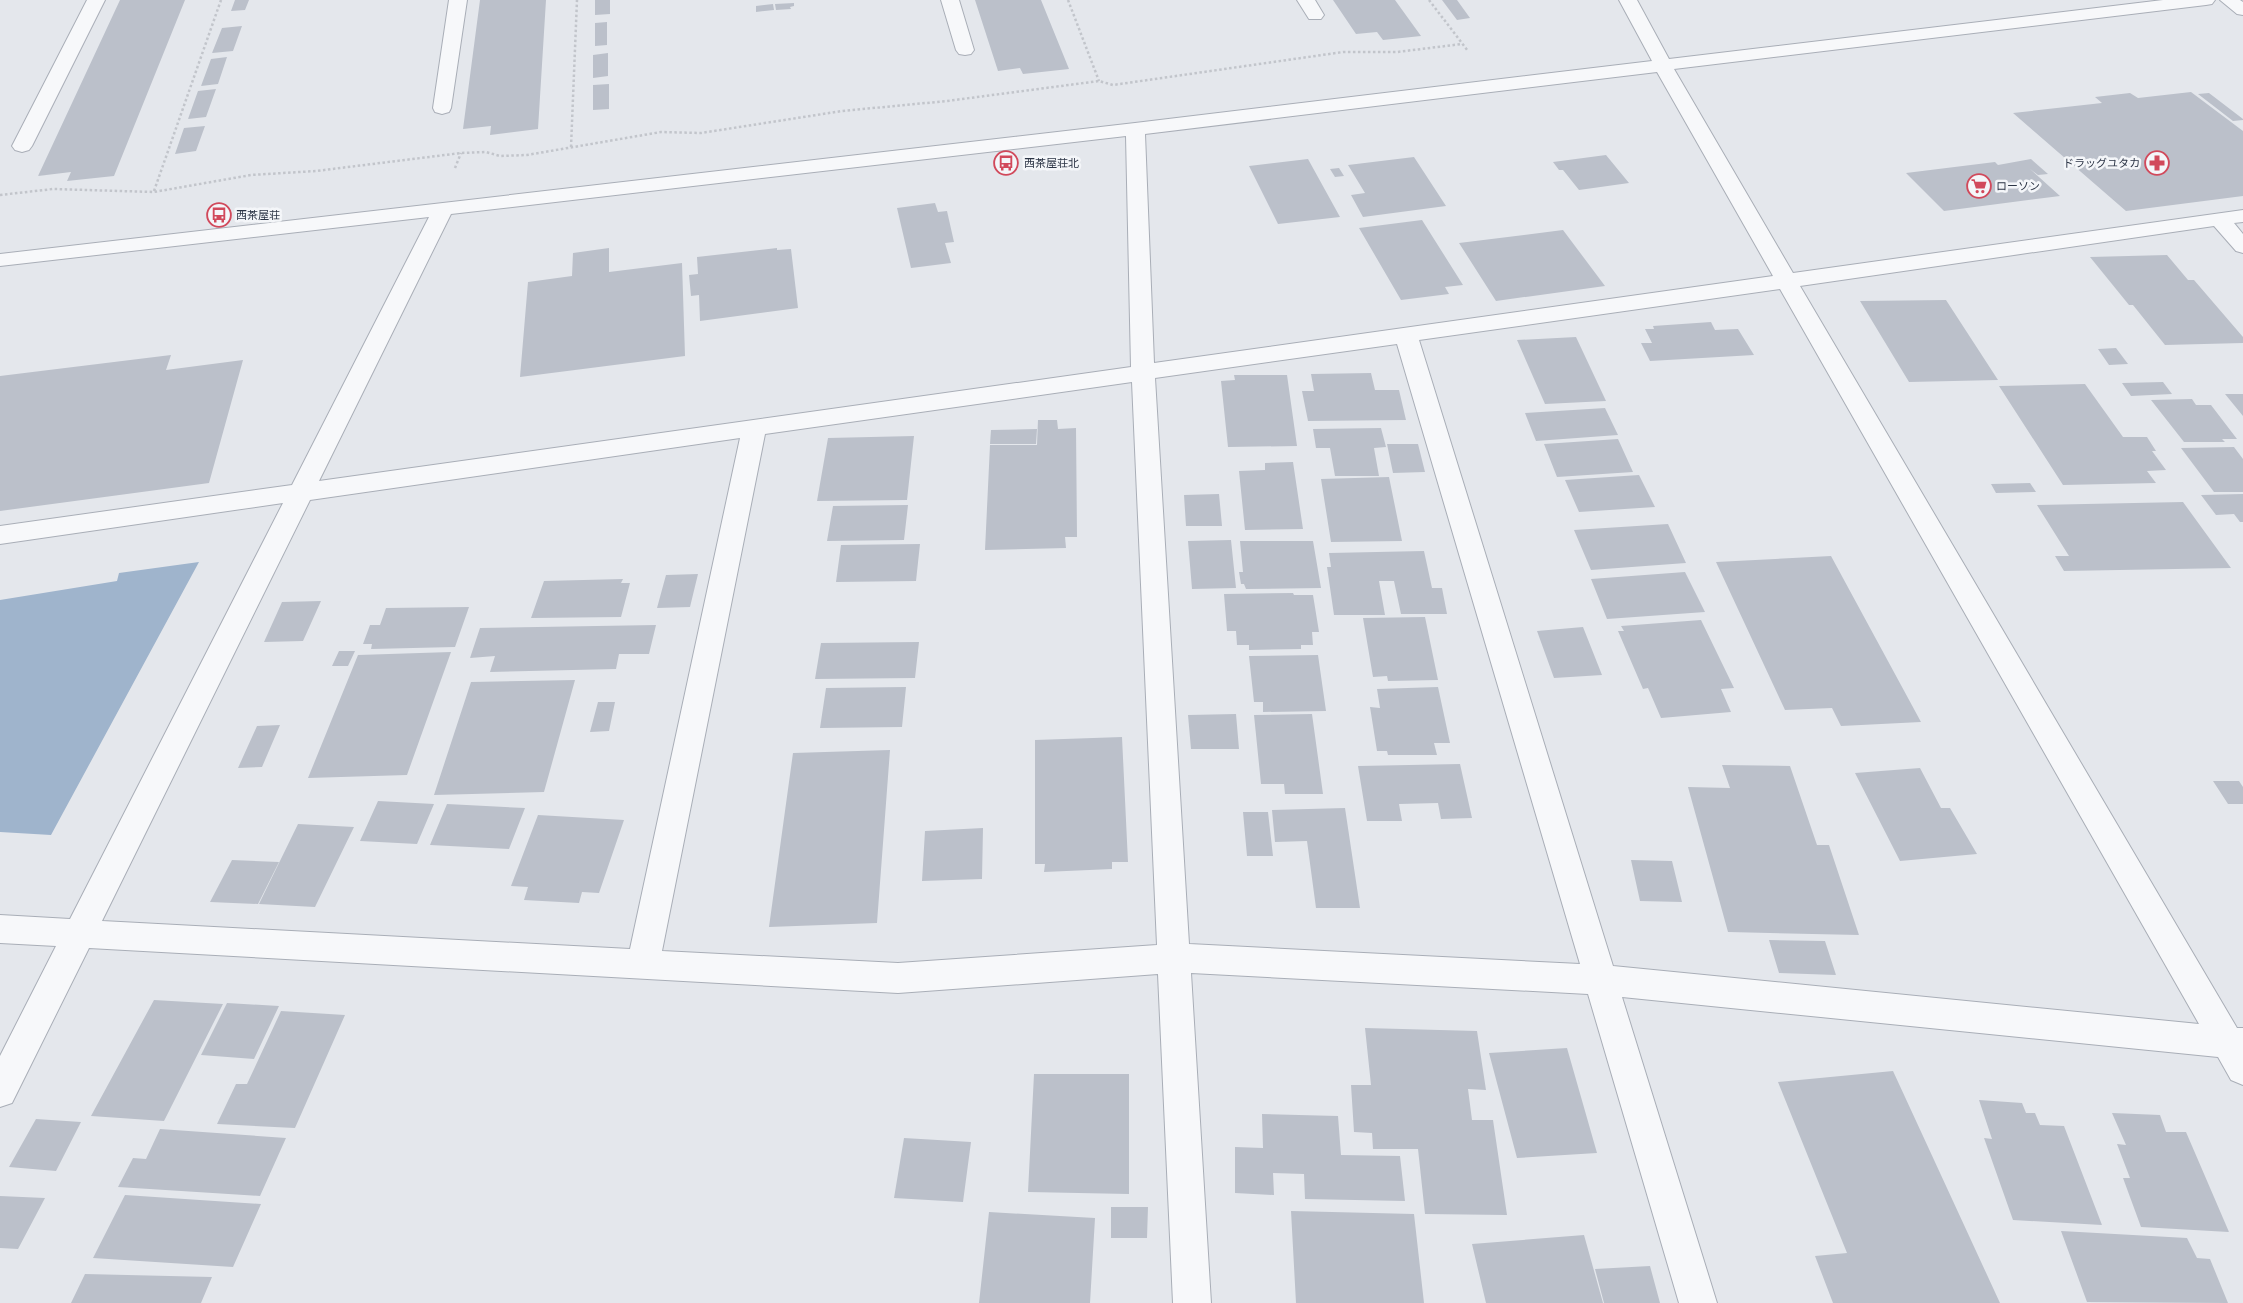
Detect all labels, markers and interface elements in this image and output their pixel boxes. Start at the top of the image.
bus stop icon: 西茶屋荘北 [993,150,1019,176]
pharmacy icon: ドラッグユタカ [2144,150,2170,176]
place label: 西茶屋荘北 [1024,156,1079,171]
place label: ドラッグユタカ [2063,156,2140,171]
supermarket icon: ローソン [1966,173,1992,199]
place label: ローソン [1996,179,2040,194]
bus stop icon: 西茶屋荘 [206,202,232,228]
place label: 西茶屋荘 [236,208,280,223]

